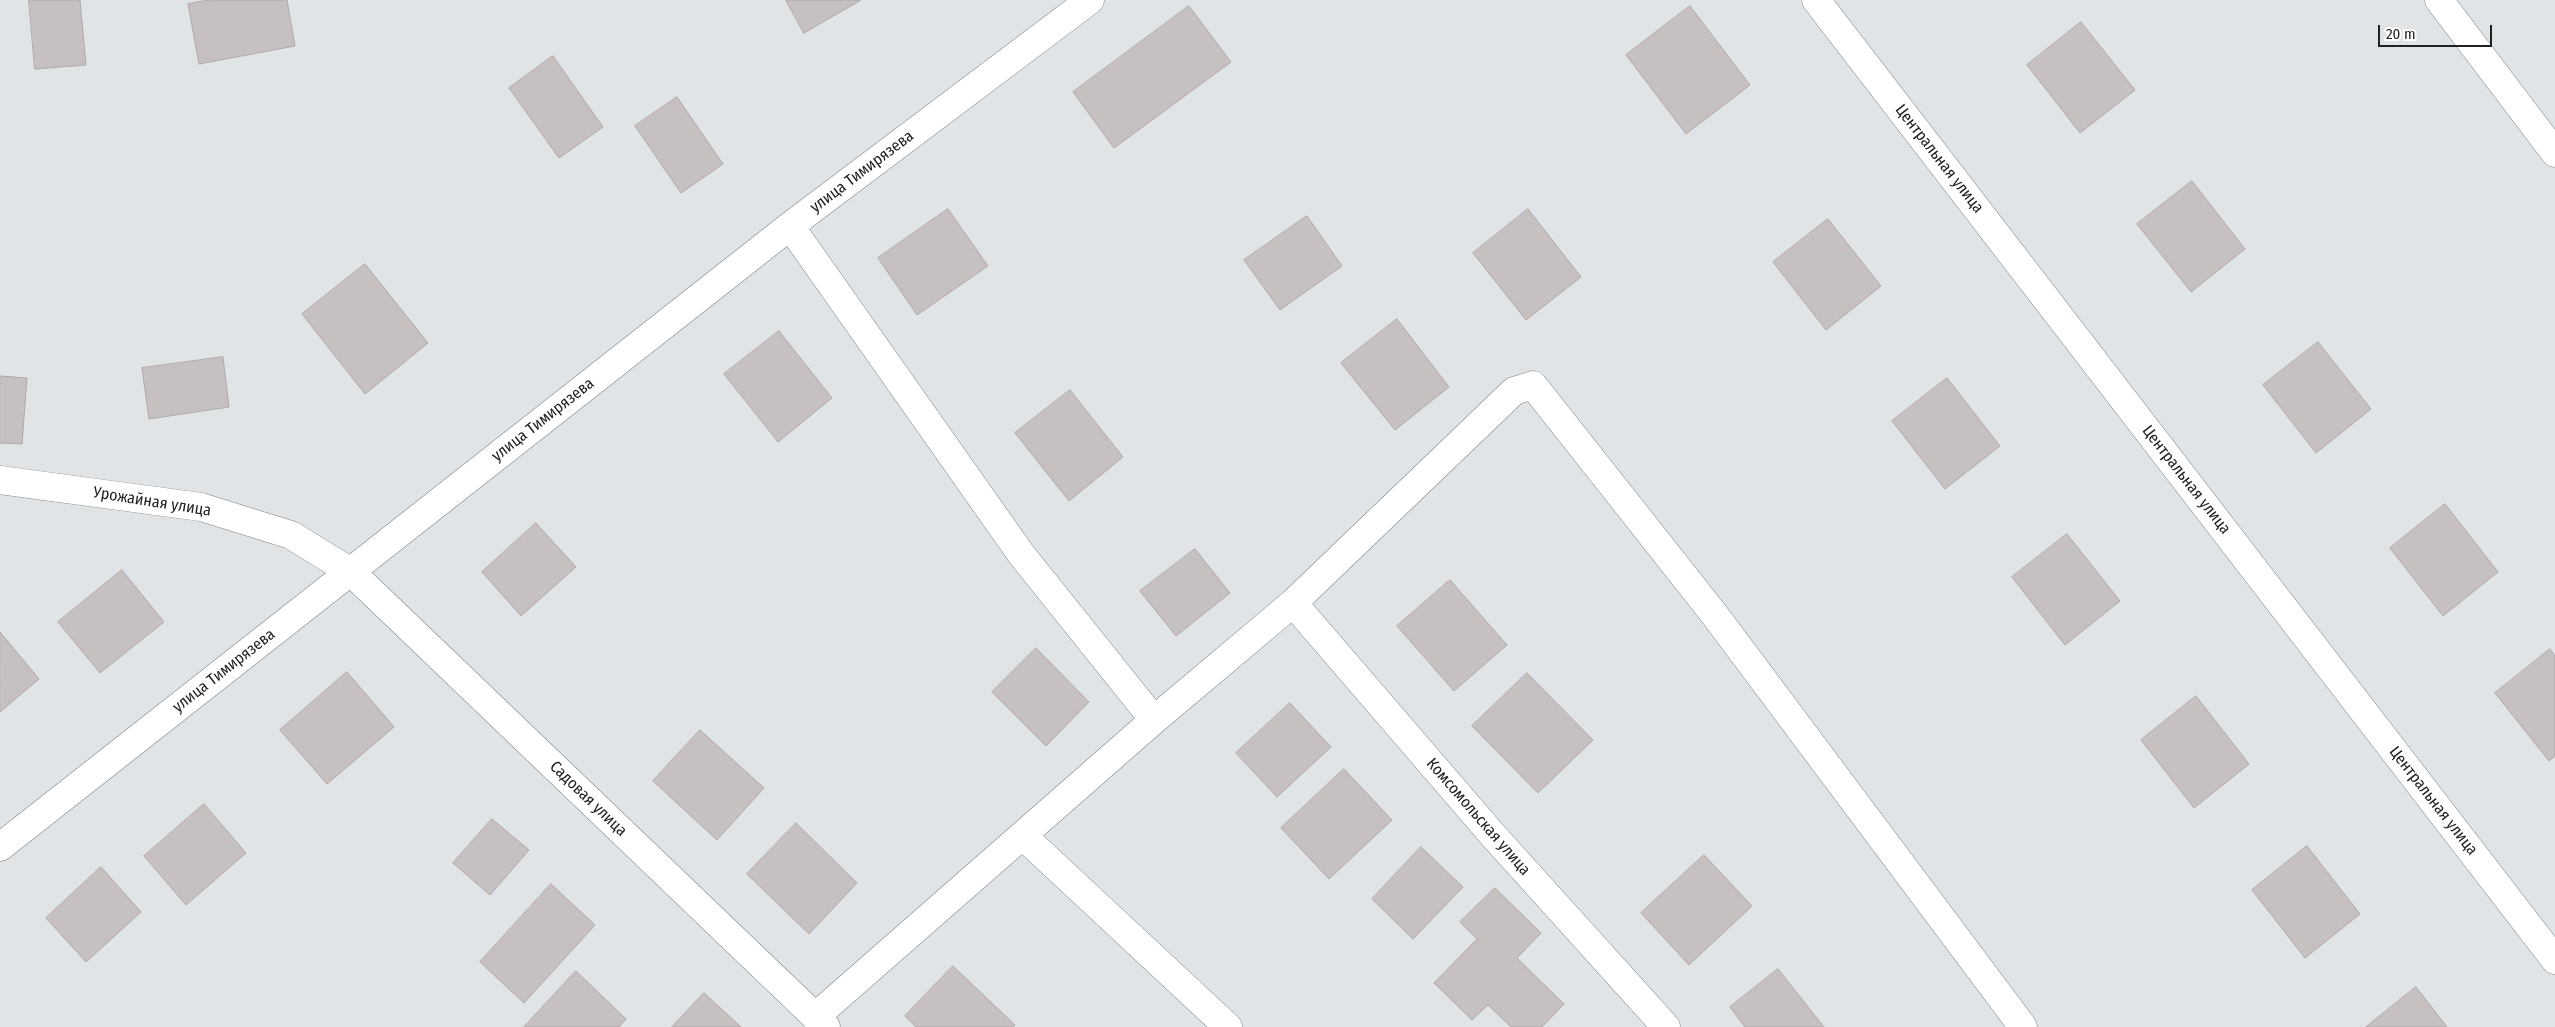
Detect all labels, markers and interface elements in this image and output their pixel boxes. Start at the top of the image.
scale bar [2380,15,2494,47]
text: 20 m [2386,25,2416,43]
street label: Центральная улица [1891,101,1987,217]
street label: улица Тимирязева [806,127,918,217]
street label: улица Тимирязева [488,374,598,466]
street label: Центральная улица [2138,422,2234,538]
street label: Урожайная улица [92,483,212,521]
street label: улица Тимирязева [169,625,279,717]
street label: Центральная улица [2385,743,2481,859]
street label: Комсомольская улица [1422,755,1534,879]
street label: Садовая улица [545,757,631,841]

